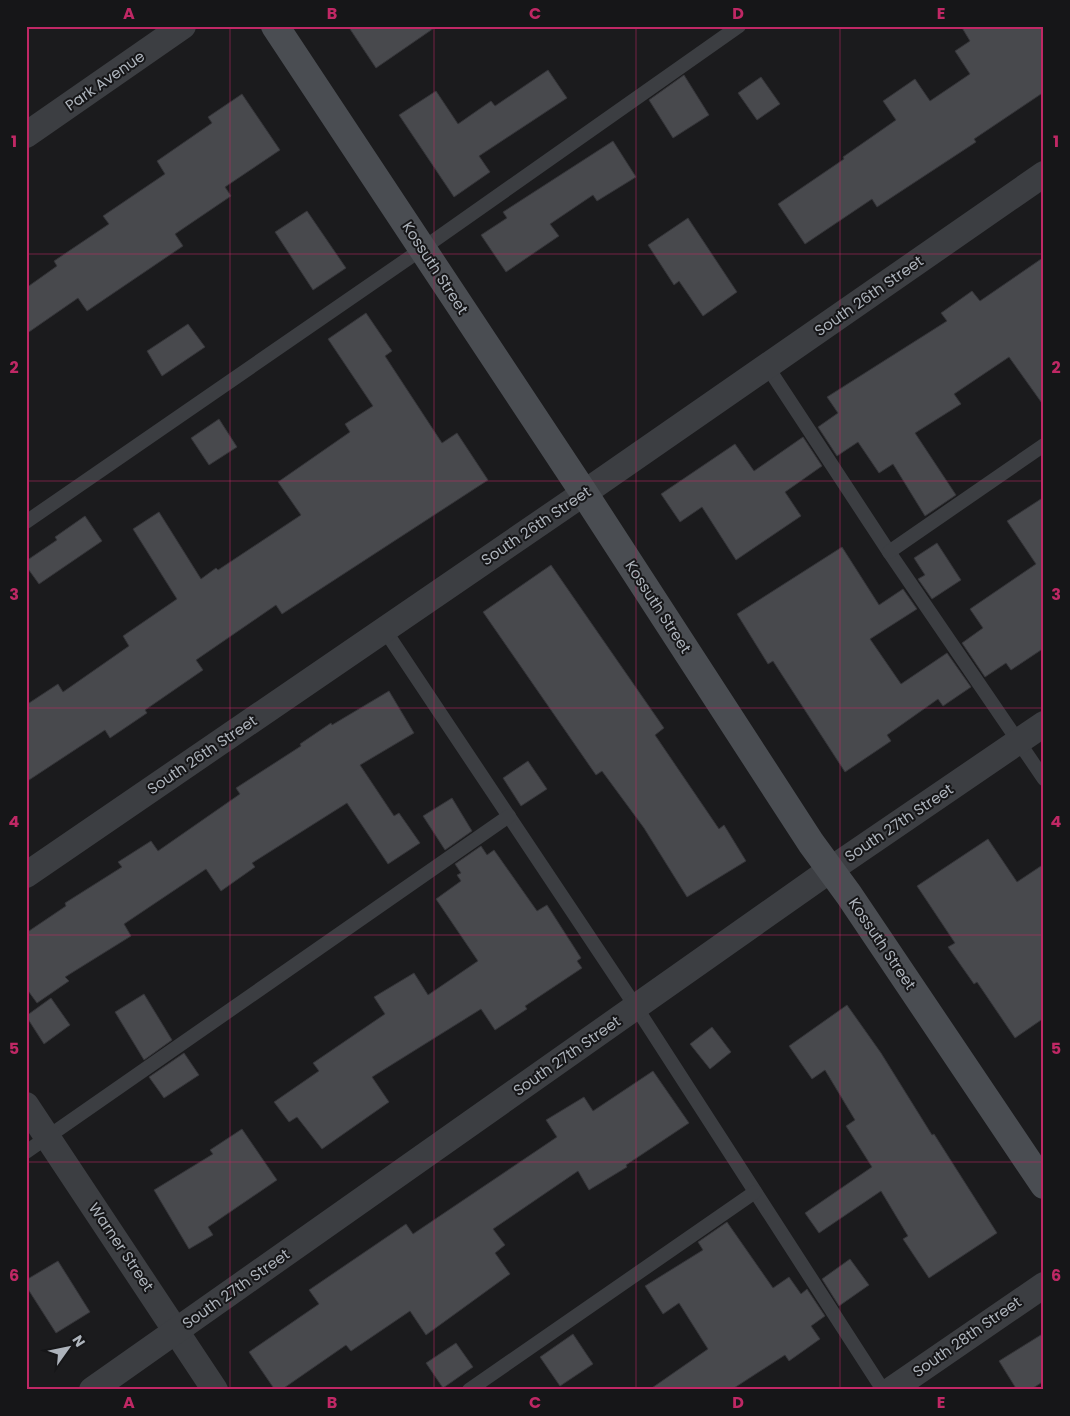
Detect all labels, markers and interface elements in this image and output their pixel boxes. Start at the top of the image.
text: A [123,2,135,25]
text: B [327,2,337,25]
text: C [529,2,541,25]
text: D [732,2,744,25]
text: E [937,2,945,25]
street label: Park Avenue [61,45,149,116]
text: 1 [11,130,17,153]
text: 1 [1053,130,1059,153]
street label: Kossuth Street [398,217,473,318]
street label: South 26th Street [810,250,927,341]
text: 2 [9,356,19,379]
text: 2 [1051,356,1061,379]
street label: South 26th Street [477,481,595,570]
street label: Kossuth Street [621,556,696,657]
text: 3 [9,583,19,606]
text: 3 [1051,583,1061,606]
street label: South 26th Street [143,710,261,799]
street label: South 27th Street [840,778,957,867]
text: 4 [9,810,20,833]
text: 4 [1051,810,1062,833]
street label: Kossuth Street [844,894,921,994]
street label: South 27th Street [509,1011,625,1101]
text: 5 [9,1037,19,1060]
text: 5 [1051,1037,1061,1060]
street label: Warner Street [84,1198,159,1295]
street label: South 27th Street [178,1244,294,1334]
text: 6 [9,1264,19,1287]
text: 6 [1051,1264,1061,1287]
street label: South 28th Street [908,1291,1025,1382]
north arrow [42,1324,92,1374]
text: N [68,1331,90,1351]
text: A [123,1391,135,1414]
text: B [327,1391,337,1414]
text: C [529,1391,541,1414]
text: D [732,1391,744,1414]
text: E [937,1391,945,1414]

